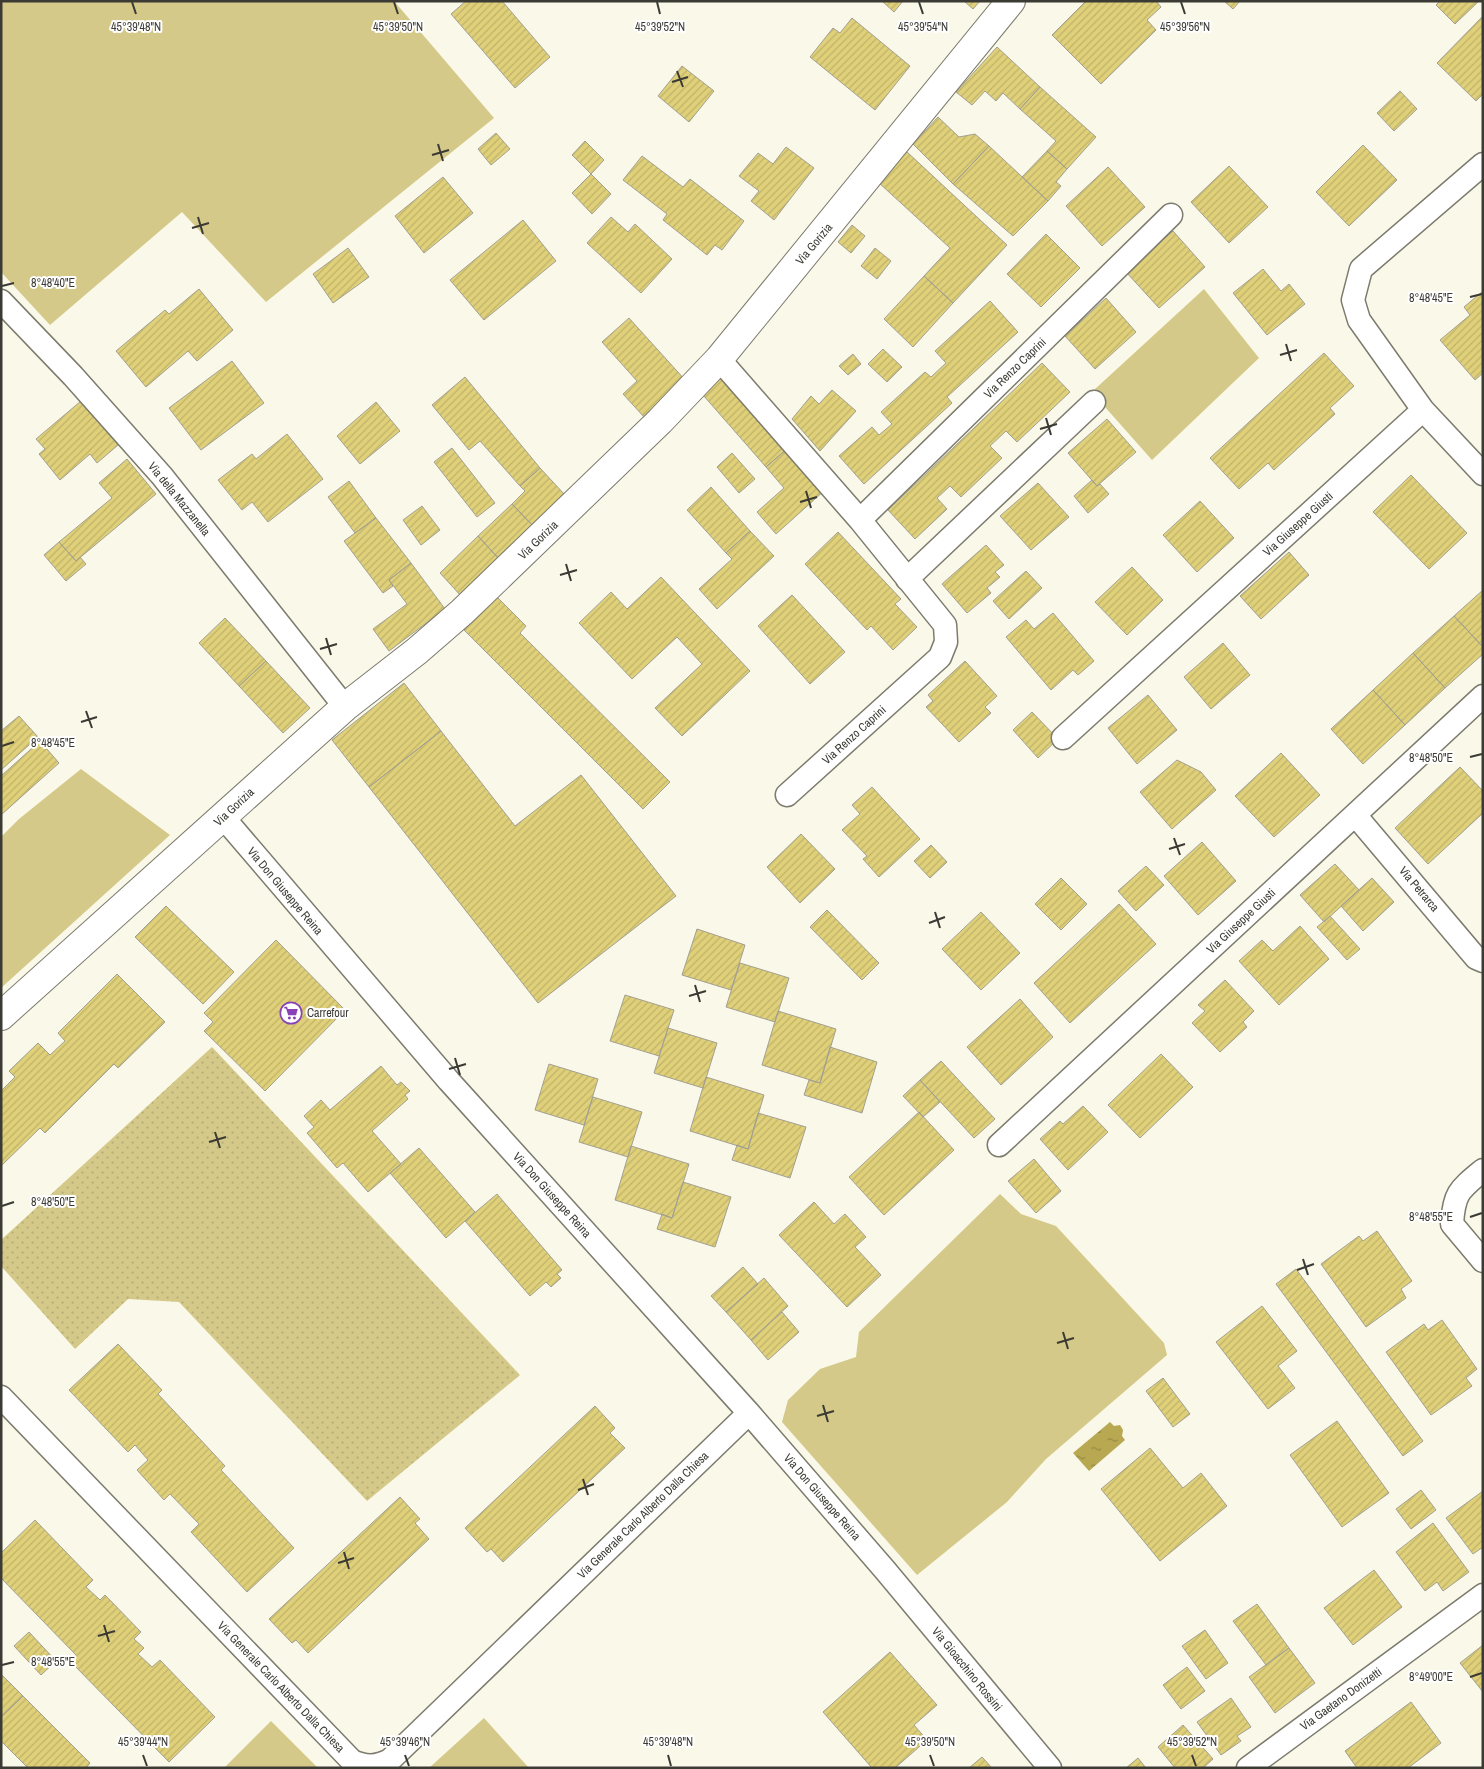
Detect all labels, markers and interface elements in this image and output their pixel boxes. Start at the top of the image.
text: 45°39'48"N [111,19,161,35]
text: 45°39'50"N [373,19,423,35]
text: 45°39'52"N [635,19,685,35]
text: 45°39'54"N [898,19,948,35]
text: 45°39'56"N [1160,19,1210,35]
street label: Via Gorizia [792,219,836,268]
text: 8°48'40"E [31,275,75,291]
text: 8°48'45"E [1409,290,1453,306]
street label: Via Renzo Caprini [980,334,1050,402]
street label: Via della Mazzanella [144,459,214,540]
street label: Via Giuseppe Giusti [1260,488,1336,560]
street label: Via Gorizia [515,517,562,563]
street label: Via Renzo Caprini [819,702,889,768]
text: 8°48'45"E [31,735,75,751]
text: 8°48'50"E [1409,750,1453,766]
street label: Via Gorizia [210,784,258,830]
street label: Via Don Giuseppe Reina [244,844,327,939]
street label: Via Petrarca [1395,863,1443,915]
street label: Via Giuseppe Giusti [1203,885,1279,957]
supermarket icon: Carrefour [279,1001,303,1025]
place label: Carrefour [307,1005,349,1021]
street label: Via Don Giuseppe Reina [509,1149,595,1242]
text: 8°48'50"E [31,1194,75,1210]
text: 8°48'55"E [1409,1209,1453,1225]
street label: Via Generale Carlo Alberto Dalla Chiesa [574,1448,712,1582]
street label: Via Don Giuseppe Reina [780,1450,864,1544]
street label: Via Generale Carlo Alberto Dalla Chiesa [214,1618,348,1756]
street label: Via Gioacchino Rossini [928,1624,1006,1714]
text: 8°48'55"E [31,1654,75,1670]
street label: Via Gaetano Donizetti [1297,1664,1385,1734]
text: 8°49'00"E [1409,1669,1453,1685]
text: 45°39'44"N [118,1734,168,1750]
text: 45°39'46"N [380,1734,430,1750]
text: 45°39'48"N [643,1734,693,1750]
text: 45°39'50"N [905,1734,955,1750]
text: 45°39'52"N [1167,1734,1217,1750]

